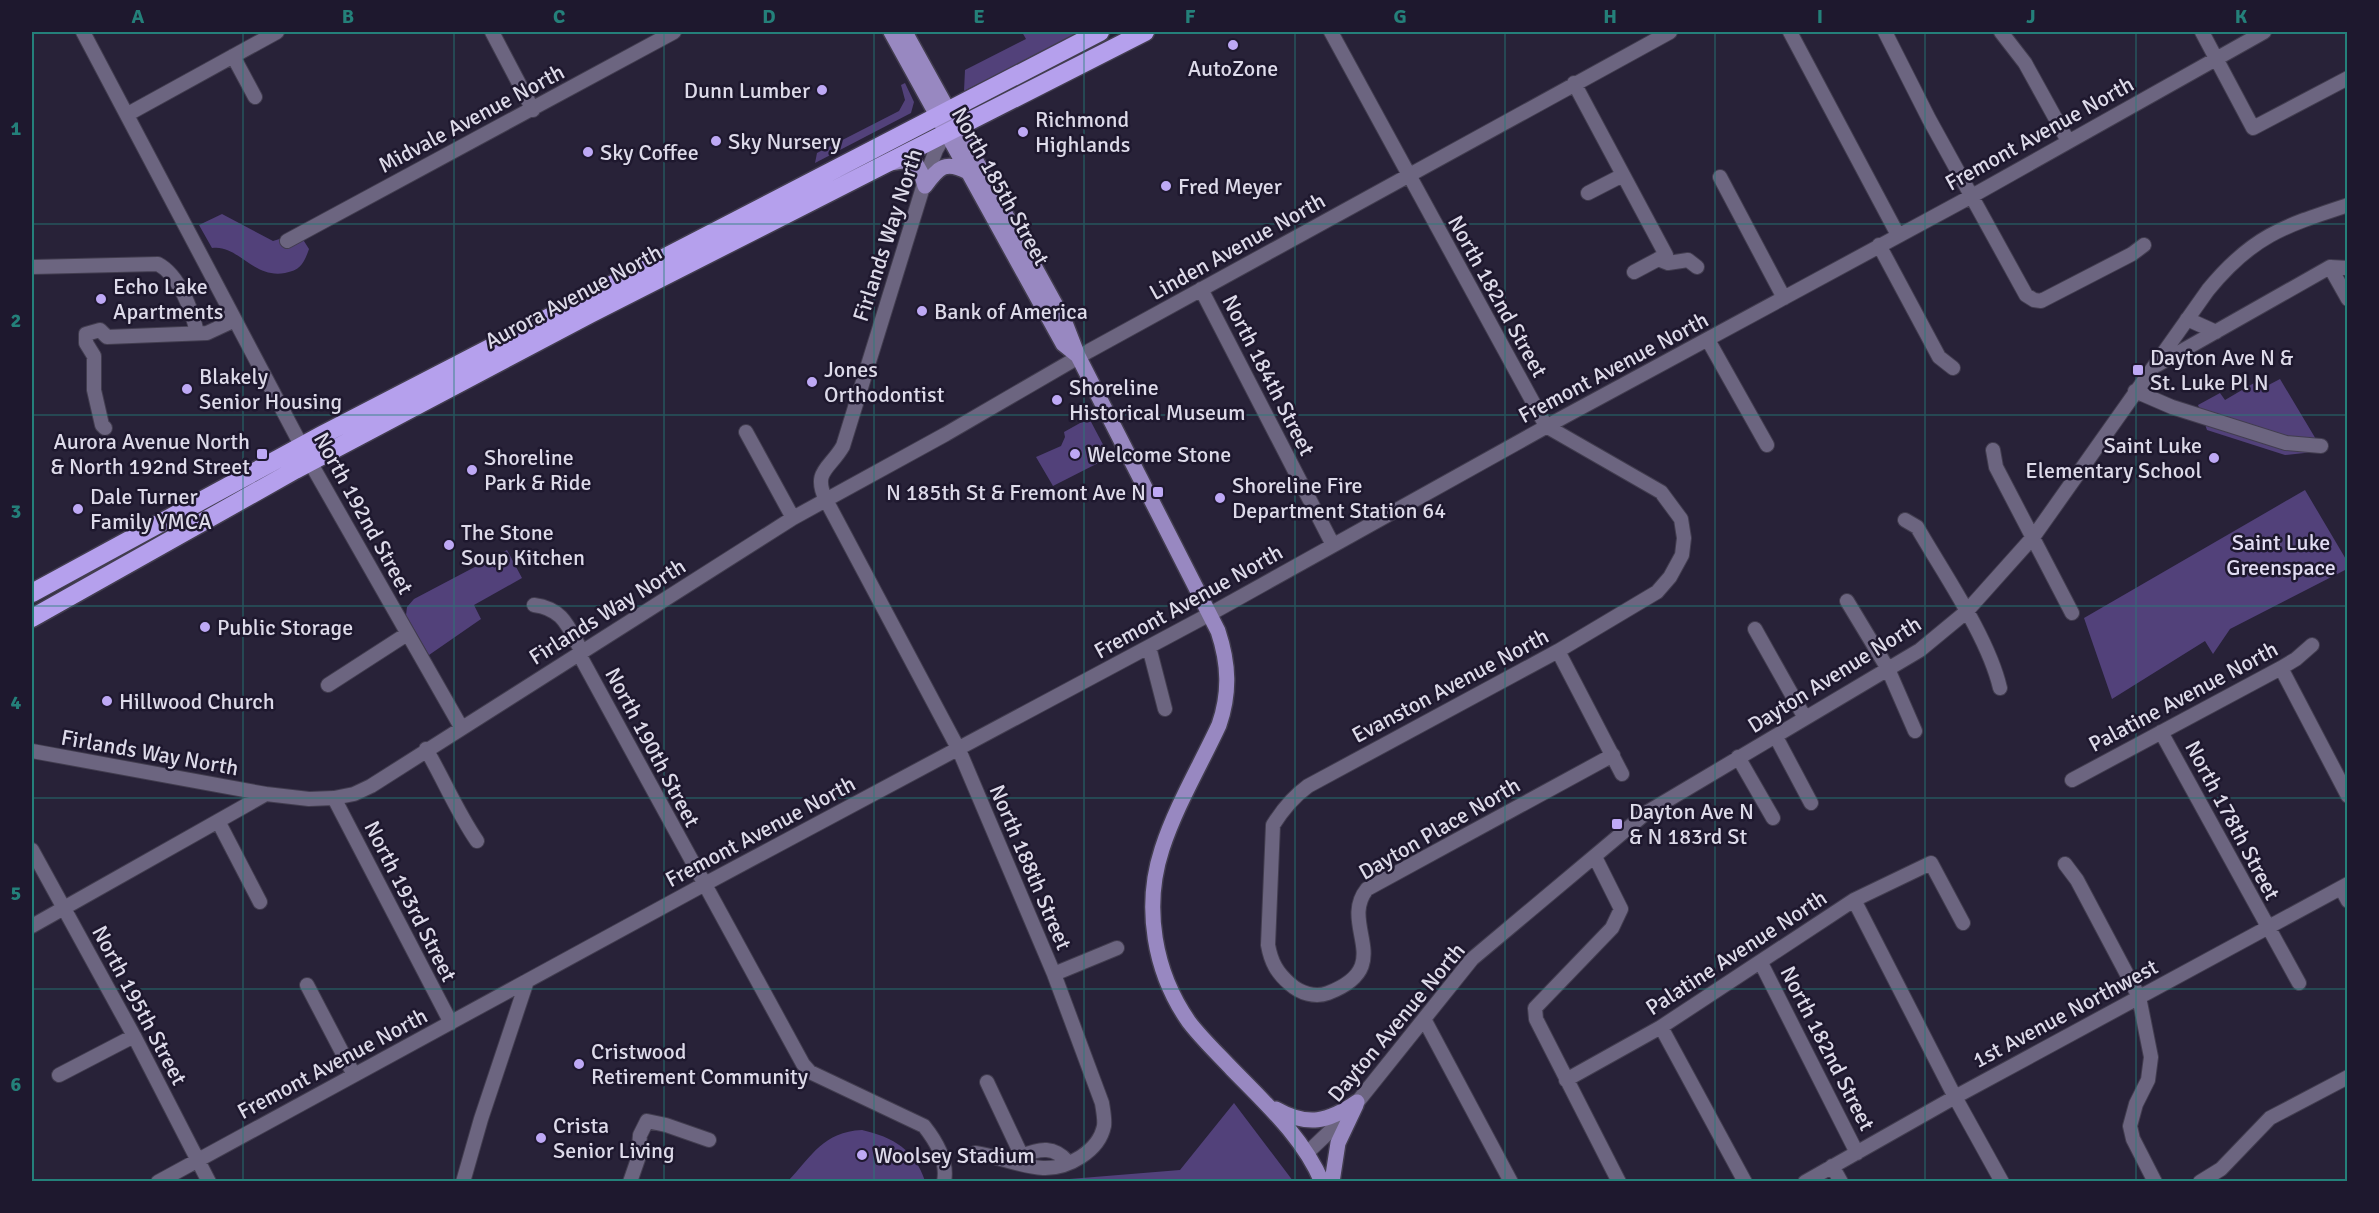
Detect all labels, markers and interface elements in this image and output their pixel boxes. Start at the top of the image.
text: A [132,4,145,29]
text: B [342,4,354,29]
text: C [553,4,565,29]
text: D [762,4,776,29]
text: E [973,4,985,29]
text: F [1185,4,1196,29]
text: G [1393,4,1407,29]
text: H [1603,4,1617,29]
text: I [1817,4,1823,29]
text: J [2026,4,2036,29]
text: K [2235,4,2248,29]
marker: AutoZone [1226,38,1240,52]
place label: AutoZone [1188,55,1278,82]
street label: Midvale Avenue North [374,58,569,179]
street label: Fremont Avenue North [1940,70,2138,197]
place label: Dunn Lumber [684,77,810,104]
marker: Dunn Lumber [815,83,829,97]
street label: North 185th Street [946,102,1055,270]
place label: Richmond Highlands [1035,106,1130,158]
text: 1 [11,116,22,141]
marker: Richmond Highlands [1016,125,1030,139]
place label: Sky Nursery [728,128,842,155]
marker: Sky Nursery [709,134,723,148]
place label: Sky Coffee [600,139,699,166]
marker: Sky Coffee [581,145,595,159]
street label: Firlands Way North [847,145,928,325]
place label: Fred Meyer [1178,173,1282,200]
marker: Fred Meyer [1159,179,1173,193]
street label: Linden Avenue North [1145,187,1330,306]
street label: North 182nd Street [1442,211,1553,382]
street label: Aurora Avenue North [480,238,666,355]
place label: Echo Lake Apartments [113,273,223,325]
street label: North 184th Street [1216,290,1321,460]
marker: Echo Lake Apartments [94,292,108,306]
place label: Bank of America [934,298,1088,325]
marker: Bank of America [915,304,929,318]
street label: Fremont Avenue North [1514,306,1713,429]
text: 2 [11,308,21,333]
place label: Dayton Ave N & St. Luke Pl N [2150,344,2294,396]
place label: Jones Orthodontist [824,356,945,408]
place label: Blakely Senior Housing [199,363,342,415]
marker: Dayton Ave N & St. Luke Pl N [2131,363,2145,377]
place label: Shoreline Historical Museum [1069,374,1246,426]
marker: Jones Orthodontist [805,375,819,389]
marker: Blakely Senior Housing [180,382,194,396]
marker: Shoreline Historical Museum [1050,393,1064,407]
place label: Aurora Avenue North & North 192nd Street [51,428,250,480]
street label: North 192nd Street [308,428,419,599]
place label: Saint Luke Elementary School [2025,432,2202,484]
place label: Welcome Stone [1087,441,1231,468]
place label: Shoreline Park & Ride [484,444,592,496]
marker: Aurora Avenue North & North 192nd Street [255,447,269,461]
marker: Welcome Stone [1068,447,1082,461]
marker: Saint Luke Elementary School [2207,451,2221,465]
marker: Shoreline Park & Ride [465,463,479,477]
place label: Shoreline Fire Department Station 64 [1232,472,1446,524]
place label: N 185th St & Fremont Ave N [886,479,1146,506]
place label: Dale Turner Family YMCA [90,483,212,535]
marker: N 185th St & Fremont Ave N [1151,485,1165,499]
marker: Shoreline Fire Department Station 64 [1213,491,1227,505]
text: 3 [11,499,21,524]
marker: Dale Turner Family YMCA [71,502,85,516]
place label: The Stone Soup Kitchen [461,519,585,571]
park label: Saint Luke Greenspace [2226,529,2336,581]
marker: The Stone Soup Kitchen [442,538,456,552]
street label: Fremont Avenue North [1089,538,1287,665]
street label: Firlands Way North [524,552,691,671]
street label: Dayton Avenue North [1743,610,1926,739]
place label: Public Storage [217,614,353,641]
marker: Public Storage [198,620,212,634]
street label: Evanston Avenue North [1347,622,1553,749]
street label: Palatine Avenue North [2084,635,2283,758]
street label: North 190th Street [599,663,706,832]
place label: Hillwood Church [119,688,275,715]
text: 4 [11,690,22,715]
marker: Hillwood Church [100,694,114,708]
street label: Firlands Way North [59,724,241,781]
street label: North 178th Street [2179,736,2286,905]
street label: Fremont Avenue North [661,770,860,893]
street label: Dayton Place North [1354,771,1525,886]
street label: North 188th Street [984,780,1078,954]
place label: Dayton Ave N & N 183rd St [1629,798,1754,850]
street label: North 193rd Street [358,816,463,986]
marker: Dayton Ave N & N 183rd St [1610,817,1624,831]
text: 5 [11,881,21,906]
street label: Palatine Avenue North [1641,884,1832,1021]
street label: North 195th Street [86,921,193,1090]
street label: Dayton Avenue North [1322,937,1471,1107]
street label: 1st Avenue Northwest [1968,953,2163,1074]
street label: North 182nd Street [1774,961,1881,1135]
street label: Fremont Avenue North [233,1002,432,1125]
place label: Cristwood Retirement Community [591,1038,809,1090]
marker: Cristwood Retirement Community [572,1057,586,1071]
text: 6 [11,1072,22,1097]
place label: Crista Senior Living [553,1112,675,1164]
marker: Crista Senior Living [534,1131,548,1145]
place label: Woolsey Stadium [874,1142,1035,1169]
marker: Woolsey Stadium [855,1148,869,1162]

